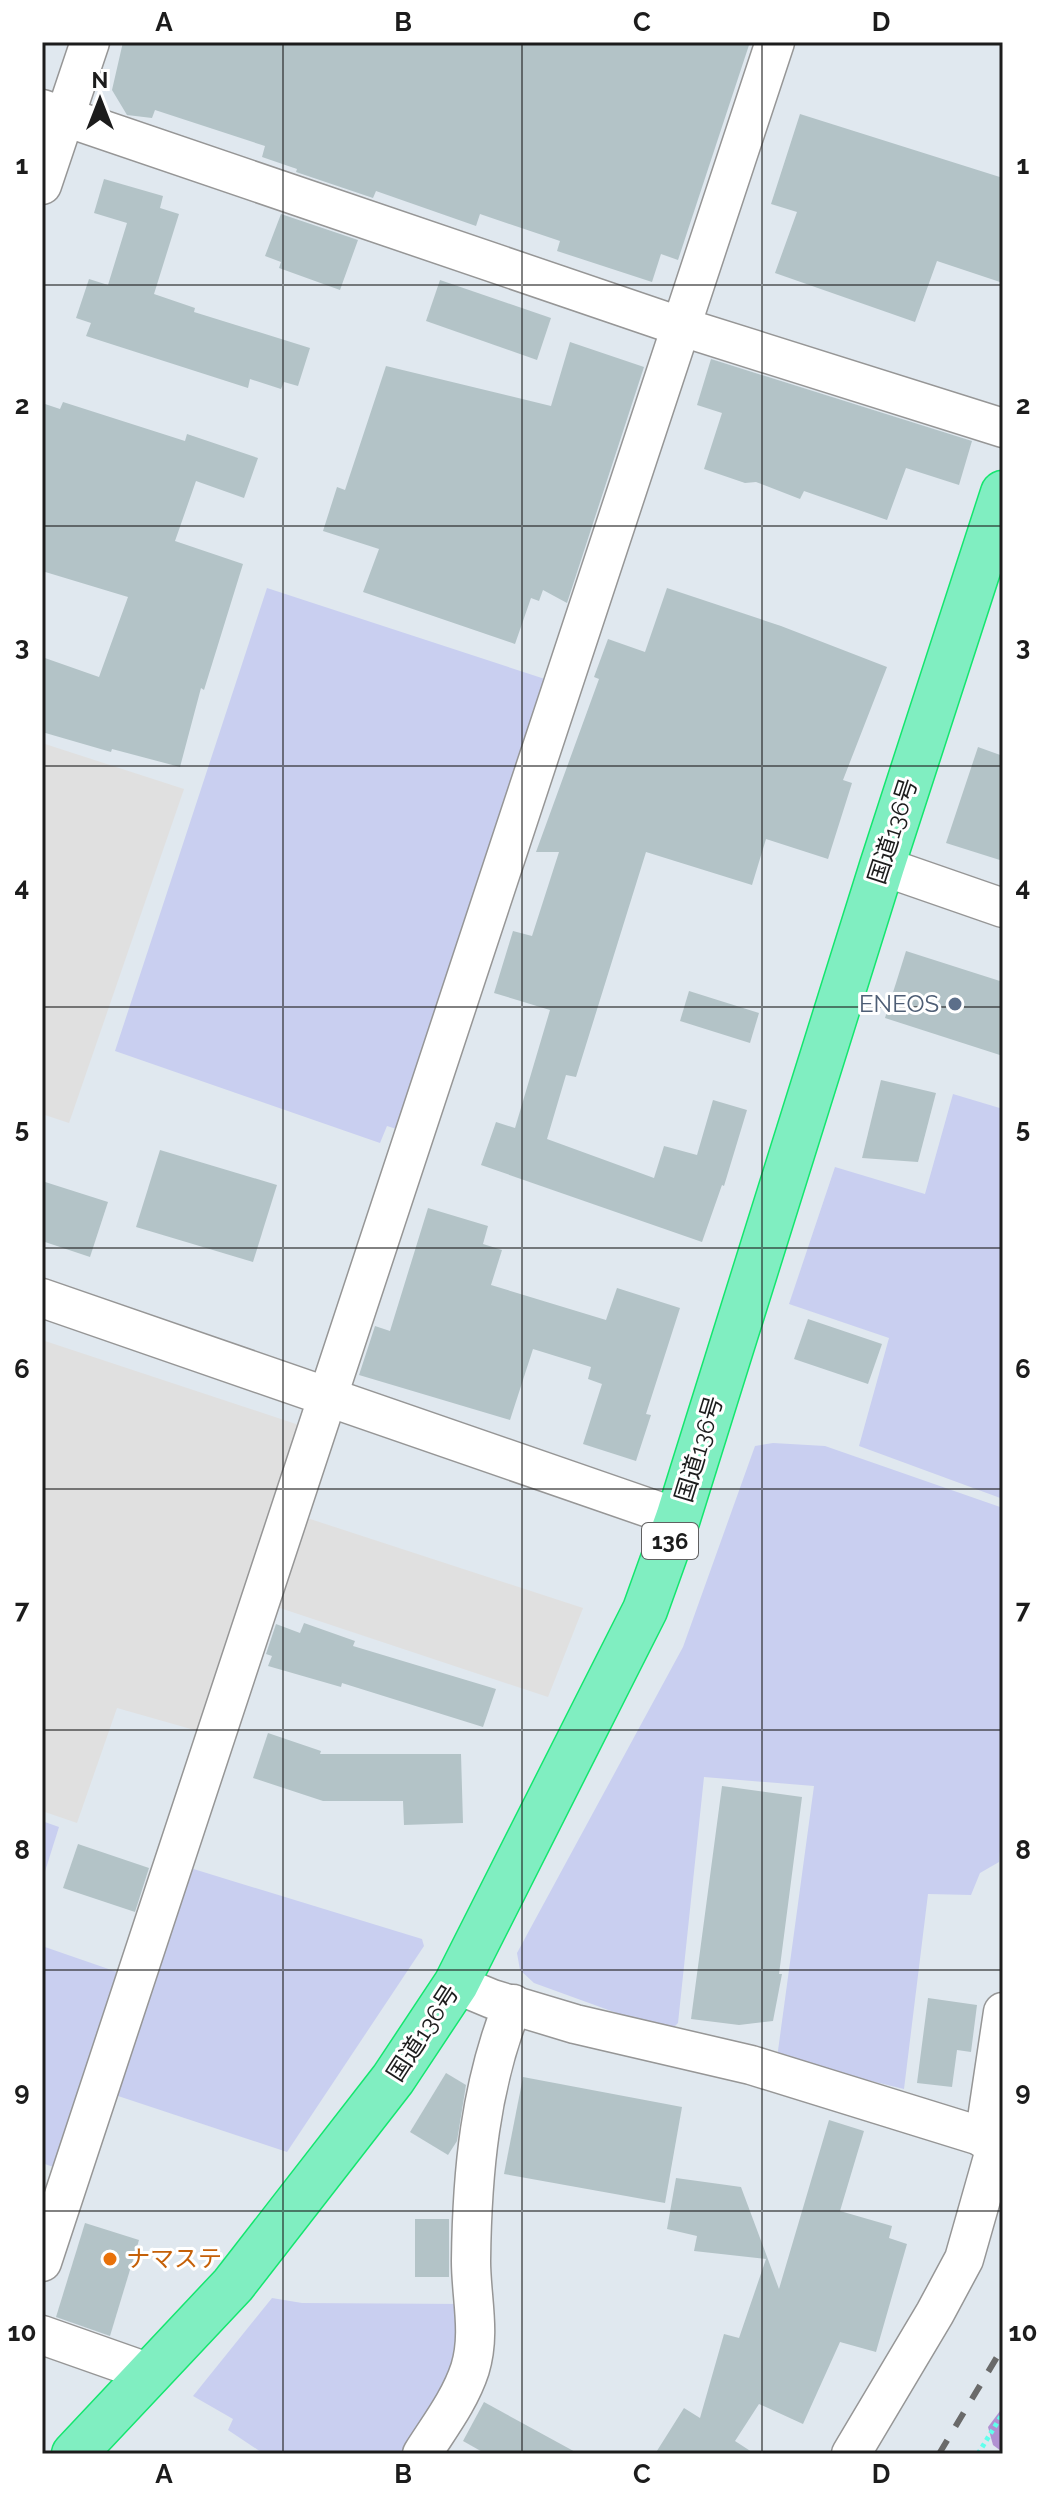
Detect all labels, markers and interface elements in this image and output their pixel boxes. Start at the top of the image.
text: A [155,7,173,37]
text: B [394,7,412,37]
text: C [633,7,651,37]
text: D [872,7,890,37]
north arrow [60,60,140,140]
text: N [92,67,108,93]
text: 1 [16,150,29,180]
text: 1 [1017,150,1030,180]
text: 2 [15,390,29,420]
text: 2 [1016,390,1030,420]
text: 3 [15,631,29,661]
text: 3 [1016,631,1030,661]
street label: 国道136号 [862,774,923,887]
text: 4 [15,872,29,902]
text: 4 [1016,872,1030,902]
place label: ENEOS [859,989,939,1018]
marker: ENEOS [946,995,964,1013]
text: 5 [15,1113,29,1143]
text: 5 [1016,1113,1030,1143]
text: 6 [14,1354,30,1384]
text: 6 [1015,1354,1031,1384]
street label: 国道136号 [669,1392,728,1505]
road number: 136 [642,1523,698,1559]
text: 7 [15,1594,30,1624]
text: 7 [1016,1594,1031,1624]
text: 8 [14,1835,30,1865]
text: 8 [1015,1835,1031,1865]
street label: 国道136号 [381,1979,465,2087]
text: 9 [14,2076,30,2106]
text: 9 [1015,2076,1031,2106]
place label: ナマステ [126,2244,222,2273]
marker: ナマステ [101,2250,119,2268]
text: 10 [8,2317,36,2347]
text: 10 [1009,2317,1037,2347]
text: A [155,2459,173,2489]
text: B [394,2459,412,2489]
text: C [633,2459,651,2489]
text: D [872,2459,890,2489]

